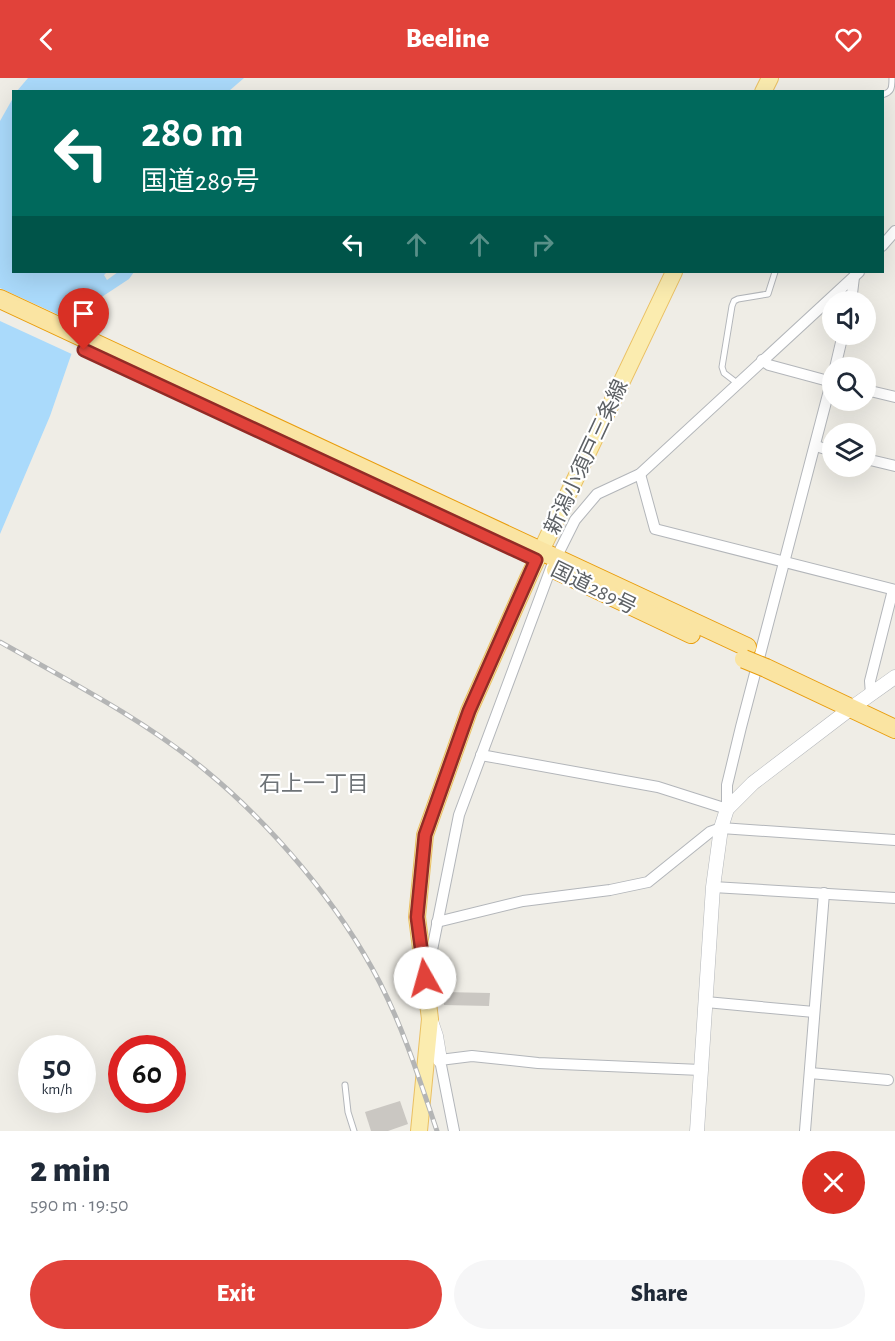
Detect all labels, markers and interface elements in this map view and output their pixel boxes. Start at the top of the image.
icon: back [30,23,63,56]
icon: heart [832,23,865,56]
text: Beeline [406,25,489,52]
text: 280 m [141,112,244,154]
icon: left [42,114,120,192]
text: 国道289号 [141,168,260,195]
icon: left [337,228,370,261]
icon: ahead [400,228,433,261]
icon: ahead [463,228,496,261]
icon: right [526,228,559,261]
pin [58,288,109,350]
map controls [822,291,876,477]
button: sound [822,291,876,345]
icon: arrive [67,297,100,330]
button: search [822,357,876,411]
street label: 新潟小須戸三条線 [541,376,631,538]
button: layers [822,423,876,477]
street label: 国道289号 [548,558,640,618]
district label: 石上一丁目 [259,772,369,795]
position arrow [393,946,457,1010]
speed limit sign: 60 [108,1035,186,1113]
text: 50 [43,1052,71,1082]
text: km/h [42,1082,72,1097]
button: close [802,1151,865,1214]
text: 2 min [30,1152,111,1188]
text: 590 m · 19:50 [30,1195,129,1215]
button: Exit [30,1260,442,1329]
button: Share [454,1260,865,1329]

